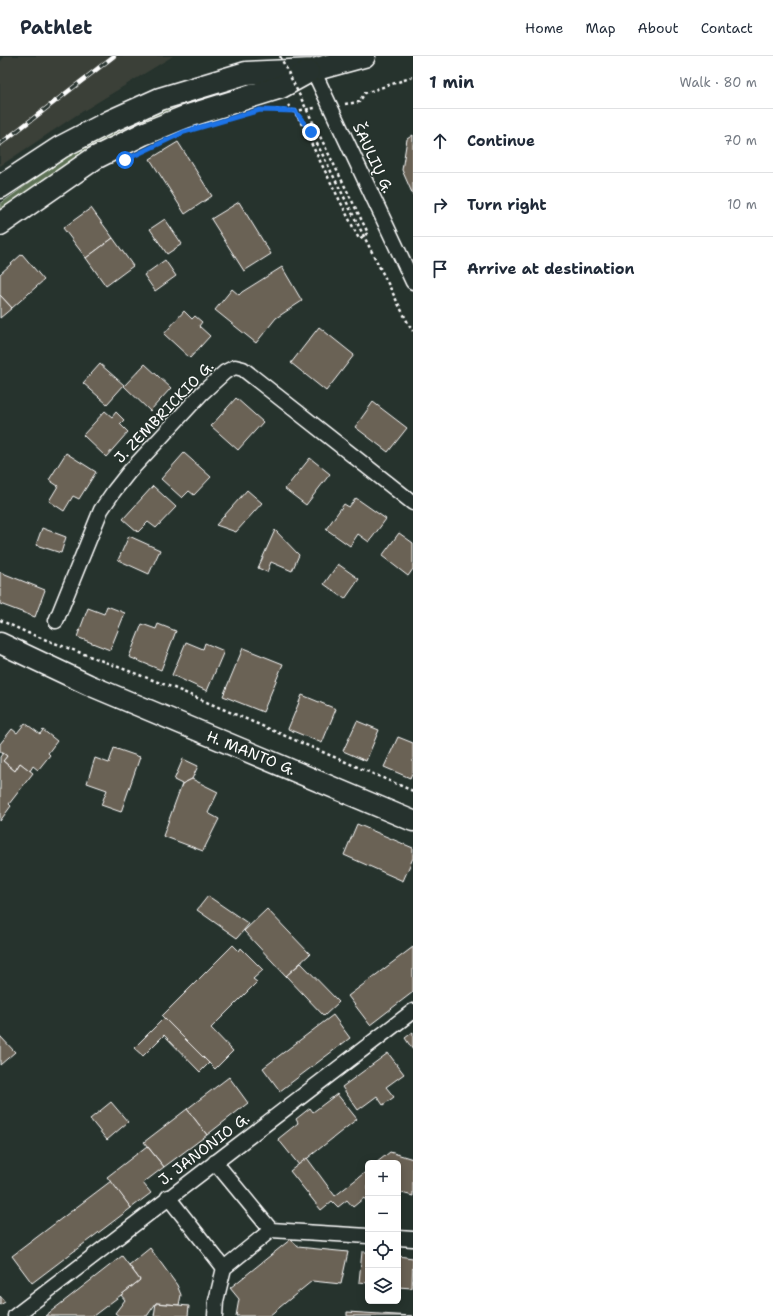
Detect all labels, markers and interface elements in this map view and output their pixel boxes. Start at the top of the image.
text: Pathlet [20,15,92,40]
text: Home [525,19,564,37]
text: Map [586,19,616,37]
text: About [638,19,679,37]
text: Contact [701,19,753,37]
text: 1 min [429,71,474,93]
text: Walk · 80 m [679,74,757,91]
street label: ŠAULIŲ G. [348,119,399,196]
route end [302,123,320,141]
icon: ahead [429,130,451,152]
text: Continue [467,131,535,151]
text: 70 m [723,132,757,149]
route start [116,151,134,169]
icon: right [429,194,451,216]
text: Turn right [467,195,547,215]
text: 10 m [727,196,757,213]
icon: arrive [429,258,451,280]
text: Arrive at destination [467,259,635,279]
street label: J. ZEMBRICKIO G. [110,357,218,467]
street label: H. MANTO G. [204,726,299,780]
street label: J. JANONIO G. [155,1108,254,1190]
map controls [365,1160,401,1304]
button: + [365,1160,401,1196]
button: − [365,1196,401,1232]
button: locate [365,1232,401,1268]
button: layers [365,1268,401,1304]

